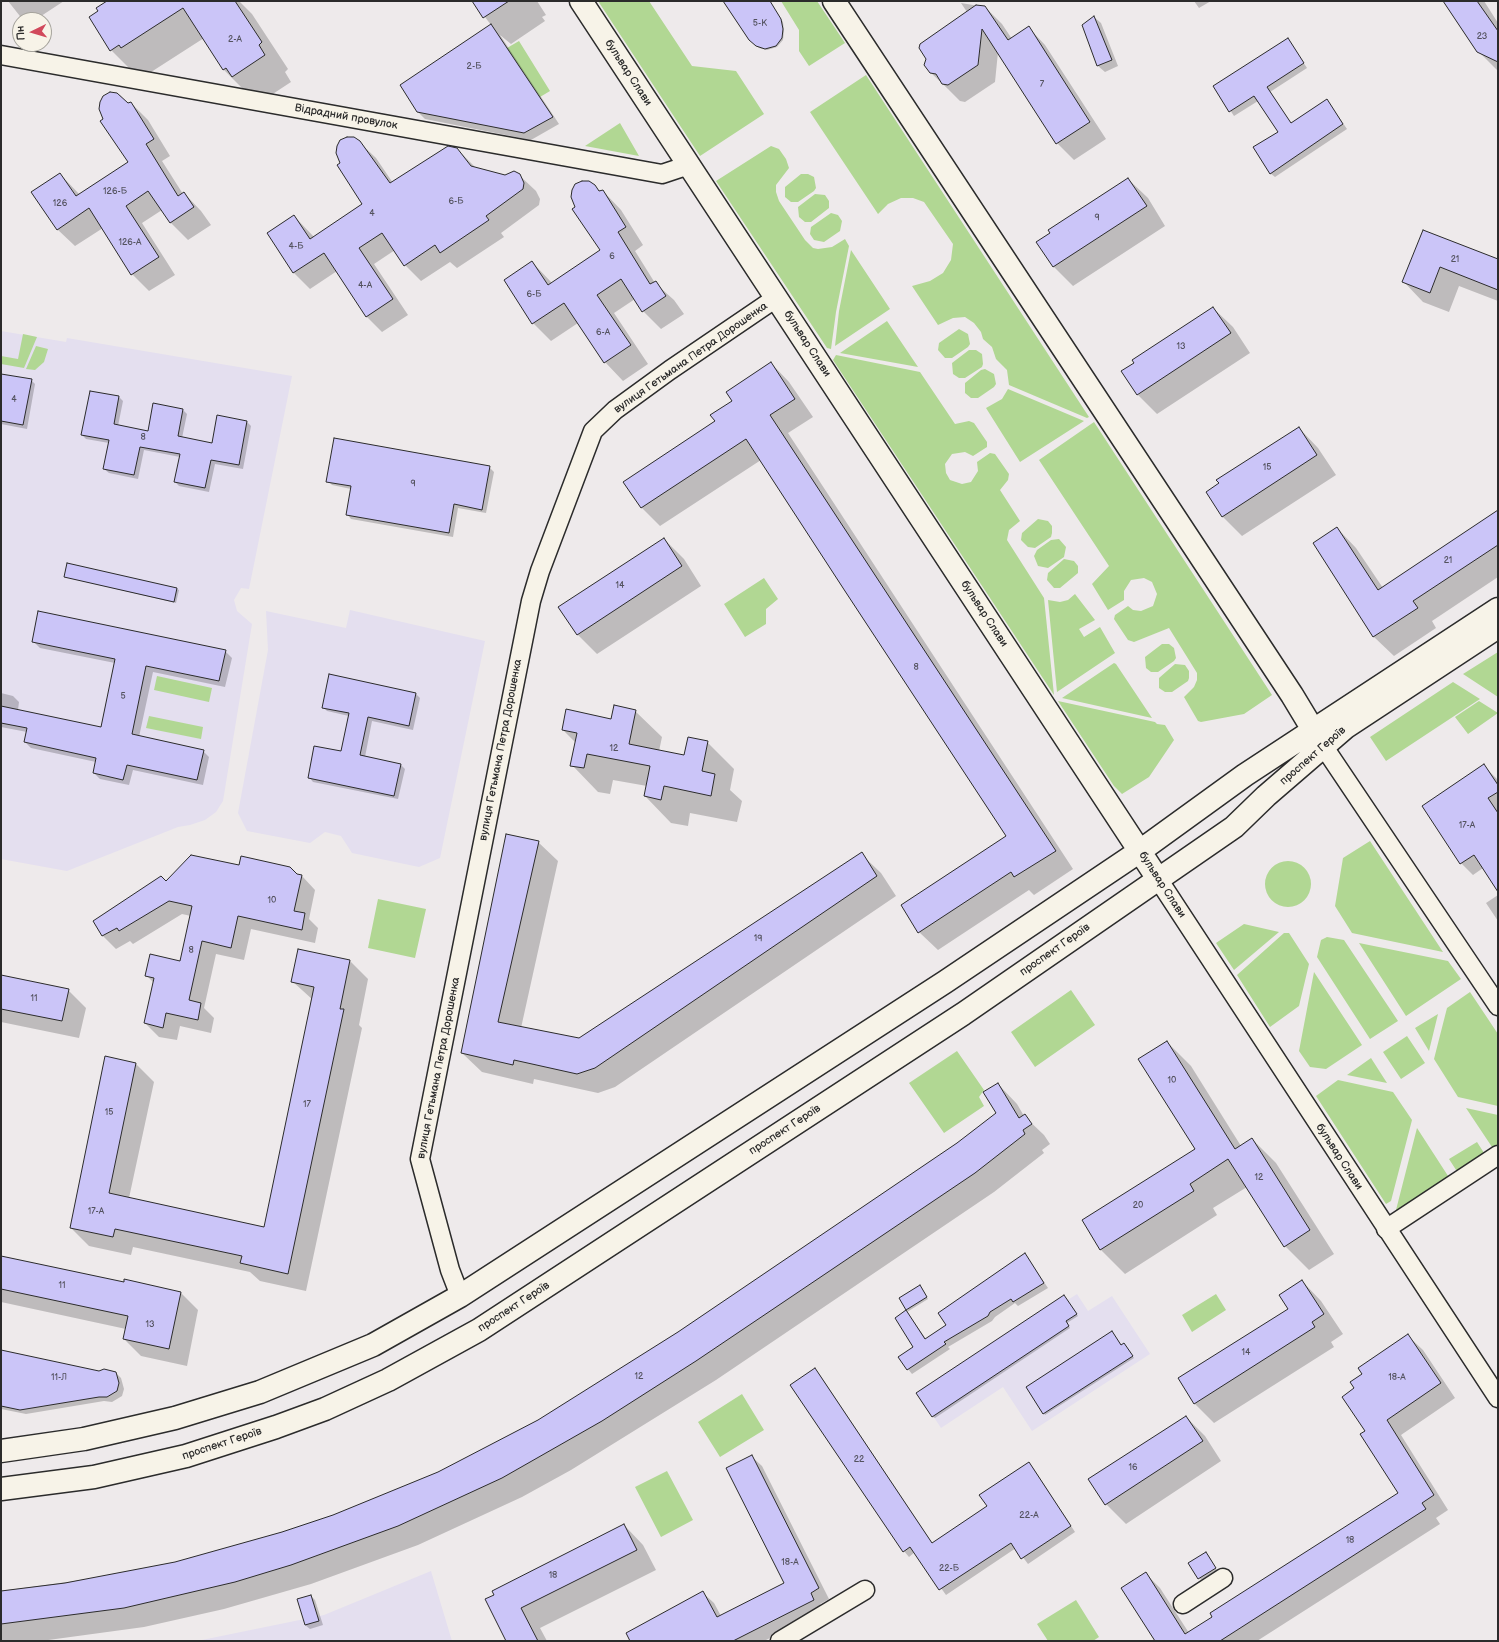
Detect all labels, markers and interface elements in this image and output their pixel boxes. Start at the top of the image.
north arrow [12,12,52,52]
house number: 5-К [753,19,767,29]
text: Пн [13,25,28,41]
house number: 23 [1477,32,1487,42]
house number: 2-А [228,35,242,45]
street label: бульвар Слави [602,37,654,109]
house number: 2-Б [467,62,481,72]
house number: 7 [1040,80,1044,90]
street label: Відрадний провулок [293,101,399,133]
house number: 126-Б [103,187,127,197]
house number: 6-Б [448,197,464,207]
house number: 126 [53,199,67,209]
house number: 4 [369,209,375,219]
house number: 9 [1094,213,1100,223]
house number: 126-А [118,238,142,248]
house number: 4-Б [288,242,304,252]
house number: 6 [609,252,615,262]
house number: 21 [1451,255,1459,265]
house number: 4-А [358,281,372,291]
house number: 6-Б [526,290,542,300]
street label: вулиця Гетьмана Петра Дорошенка [612,300,770,416]
street label: бульвар Слави [781,308,833,380]
house number: 6-А [596,328,610,338]
house number: 13 [1176,342,1186,352]
house number: 4 [11,395,17,405]
house number: 8 [140,433,146,443]
house number: 15 [1263,463,1271,473]
house number: 9 [410,479,416,489]
house number: 21 [1444,556,1452,566]
street label: бульвар Слави [958,578,1010,650]
house number: 14 [616,581,624,591]
street label: вулиця Гетьмана Петра Дорошенка [477,658,525,842]
house number: 8 [913,663,919,673]
house number: 5 [120,692,126,702]
street label: проспект Героїв [1277,724,1349,788]
house number: 12 [610,744,618,754]
house number: 17-А [1459,821,1475,831]
street label: бульвар Слави [1136,849,1188,921]
house number: 10 [268,896,276,906]
street label: проспект Героїв [1017,921,1093,979]
house number: 19 [754,934,762,944]
house number: 8 [188,946,194,956]
street label: вулиця Гетьмана Петра Дорошенка [415,976,463,1160]
house number: 11 [31,994,37,1004]
house number: 10 [1168,1076,1176,1086]
house number: 17 [303,1100,311,1110]
street label: проспект Героїв [747,1102,823,1158]
house number: 15 [105,1108,113,1118]
street label: бульвар Слави [1313,1121,1365,1193]
house number: 12 [1255,1173,1263,1183]
house number: 20 [1133,1201,1143,1211]
house number: 17-А [88,1207,104,1217]
street label: проспект Героїв [476,1279,552,1335]
house number: 11 [59,1281,65,1291]
house number: 13 [145,1320,155,1330]
house number: 14 [1242,1348,1250,1358]
house number: 12 [635,1372,643,1382]
house number: 11-Л [51,1373,67,1383]
house number: 18-А [1388,1373,1406,1383]
street label: проспект Героїв [181,1425,263,1463]
house number: 22 [854,1455,864,1465]
house number: 16 [1129,1463,1137,1473]
house number: 22-А [1019,1511,1039,1521]
house number: 18 [1346,1536,1354,1546]
house number: 18-А [781,1558,799,1568]
house number: 22-Б [939,1564,959,1574]
house number: 18 [549,1571,557,1581]

